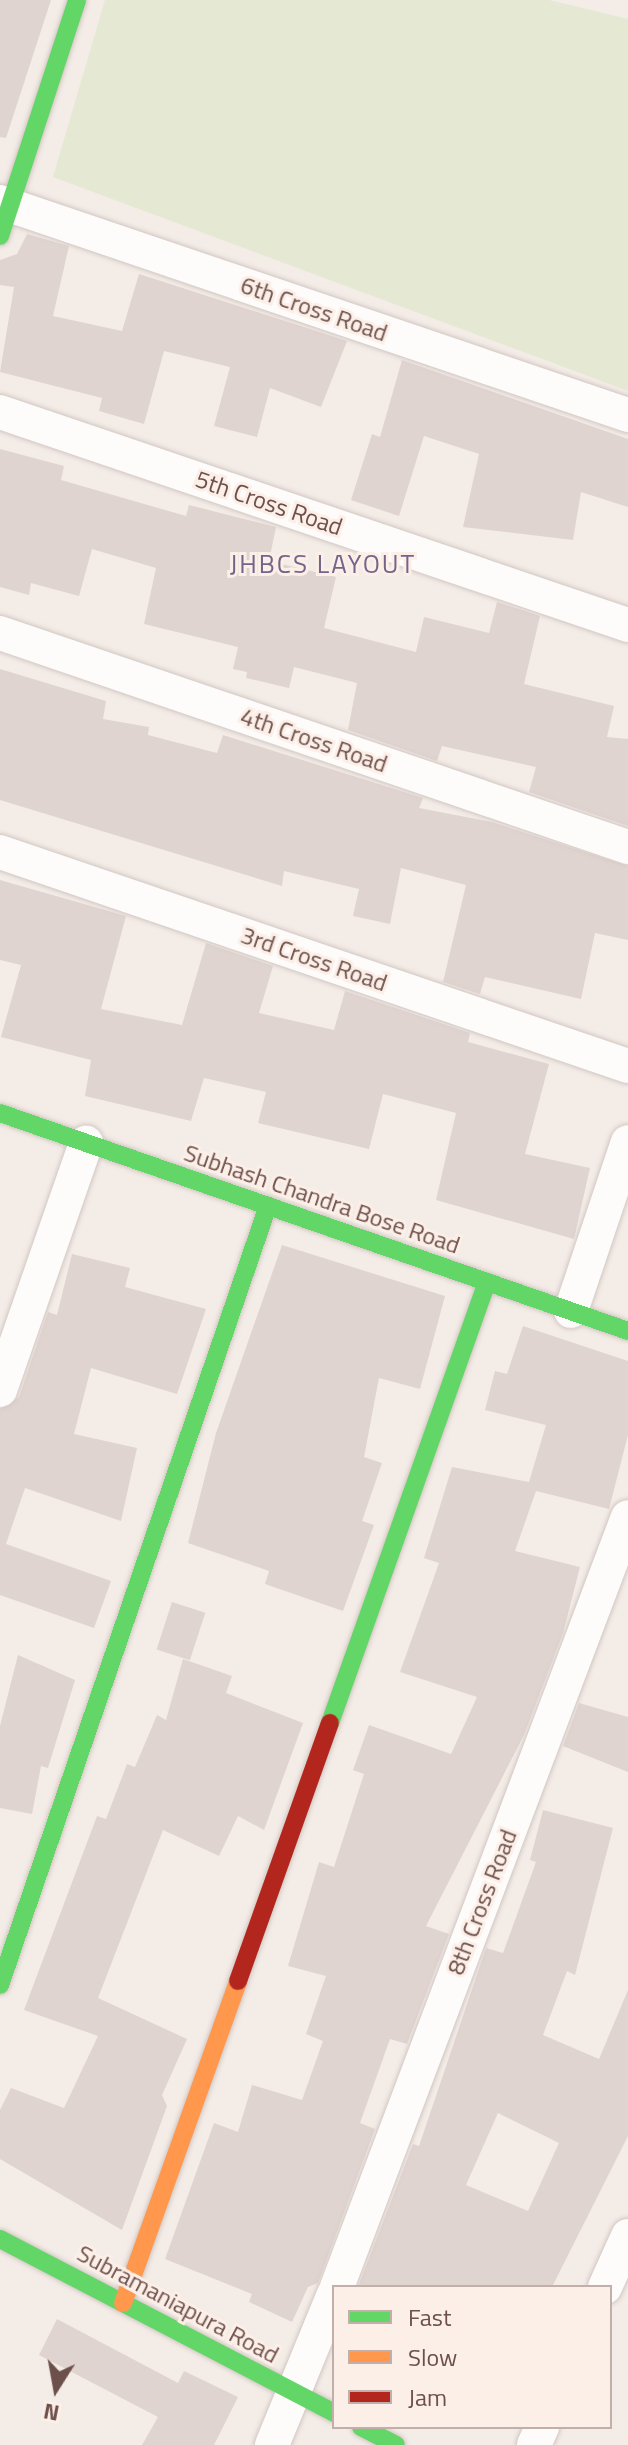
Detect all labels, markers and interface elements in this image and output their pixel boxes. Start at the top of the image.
street label: 6th Cross Road [237,270,391,348]
street label: 5th Cross Road [192,464,346,542]
district label: JHBCS LAYOUT [230,548,416,580]
street label: 4th Cross Road [237,701,391,779]
street label: 3rd Cross Road [237,921,391,997]
street label: Subhash Chandra Bose Road [180,1138,464,1260]
street label: 8th Cross Road [441,1825,523,1979]
street label: Subramaniapura Road [72,2239,284,2369]
legend [332,2285,612,2429]
text: Fast [408,2299,451,2335]
text: Slow [408,2339,457,2375]
north arrow [16,2349,96,2429]
text: Jam [408,2379,447,2415]
text: N [41,2394,62,2431]

